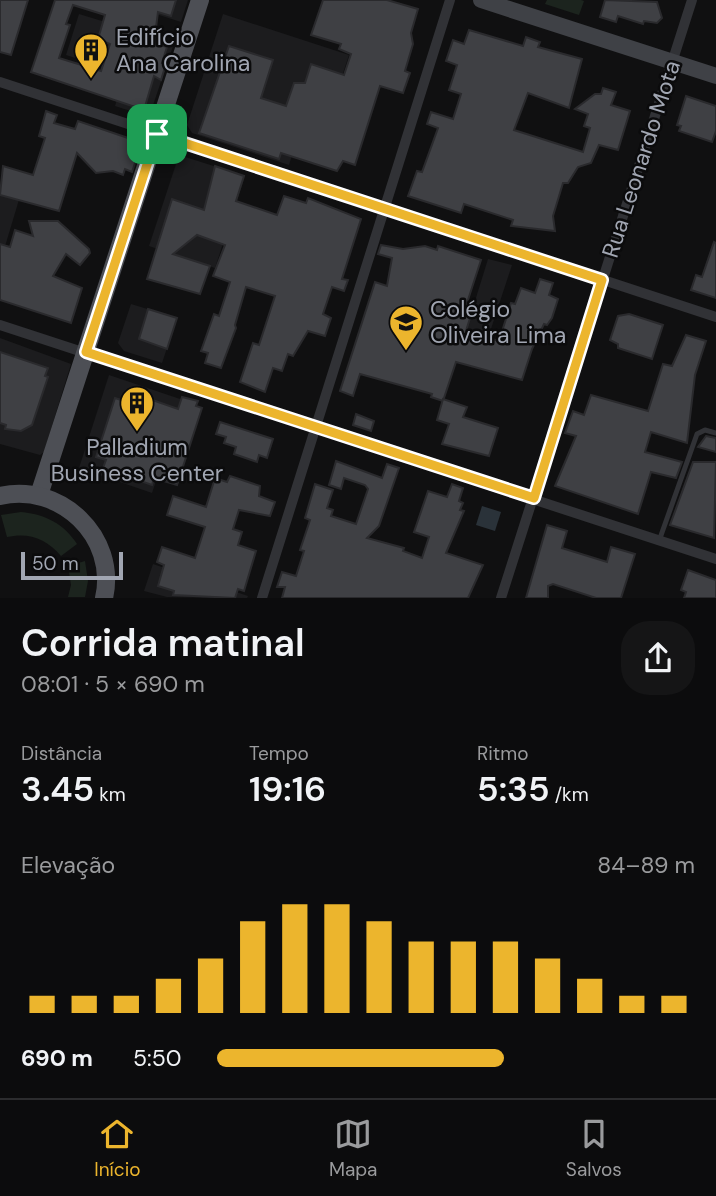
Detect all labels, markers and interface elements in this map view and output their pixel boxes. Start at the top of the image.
place label: Edifício Ana Carolina [116,22,250,78]
building icon: Edifício Ana Carolina [72,31,110,80]
street label: Rua Leonardo Mota [595,56,687,262]
pin [127,104,187,164]
icon: arrive [138,115,176,153]
place label: Colégio Oliveira Lima [430,294,566,350]
school or university icon: Colégio Oliveira Lima [387,303,425,352]
building icon: Palladium Business Center [118,384,156,433]
place label: Palladium Business Center [51,432,223,488]
scale bar [21,548,122,580]
text: 50 m [32,551,79,576]
text: Corrida matinal [21,618,305,668]
button: share [621,621,695,695]
text: 08:01 · 5 × 690 m [21,669,205,699]
text: Distância [21,741,102,766]
text: Tempo [249,741,309,766]
text: Ritmo [477,741,529,766]
text: 3.45 [21,766,94,812]
text: 19:16 [249,766,326,812]
text: 5:35 [477,766,550,812]
text: km [94,782,126,807]
text: /km [550,782,589,807]
text: Elevação [21,850,115,880]
text: 84–89 m [597,850,695,880]
text: 690 m [21,1043,93,1073]
text: 5:50 [133,1043,181,1073]
tab: Início [94,1115,141,1182]
tab: Mapa [329,1115,377,1182]
tab: Salvos [566,1115,622,1182]

